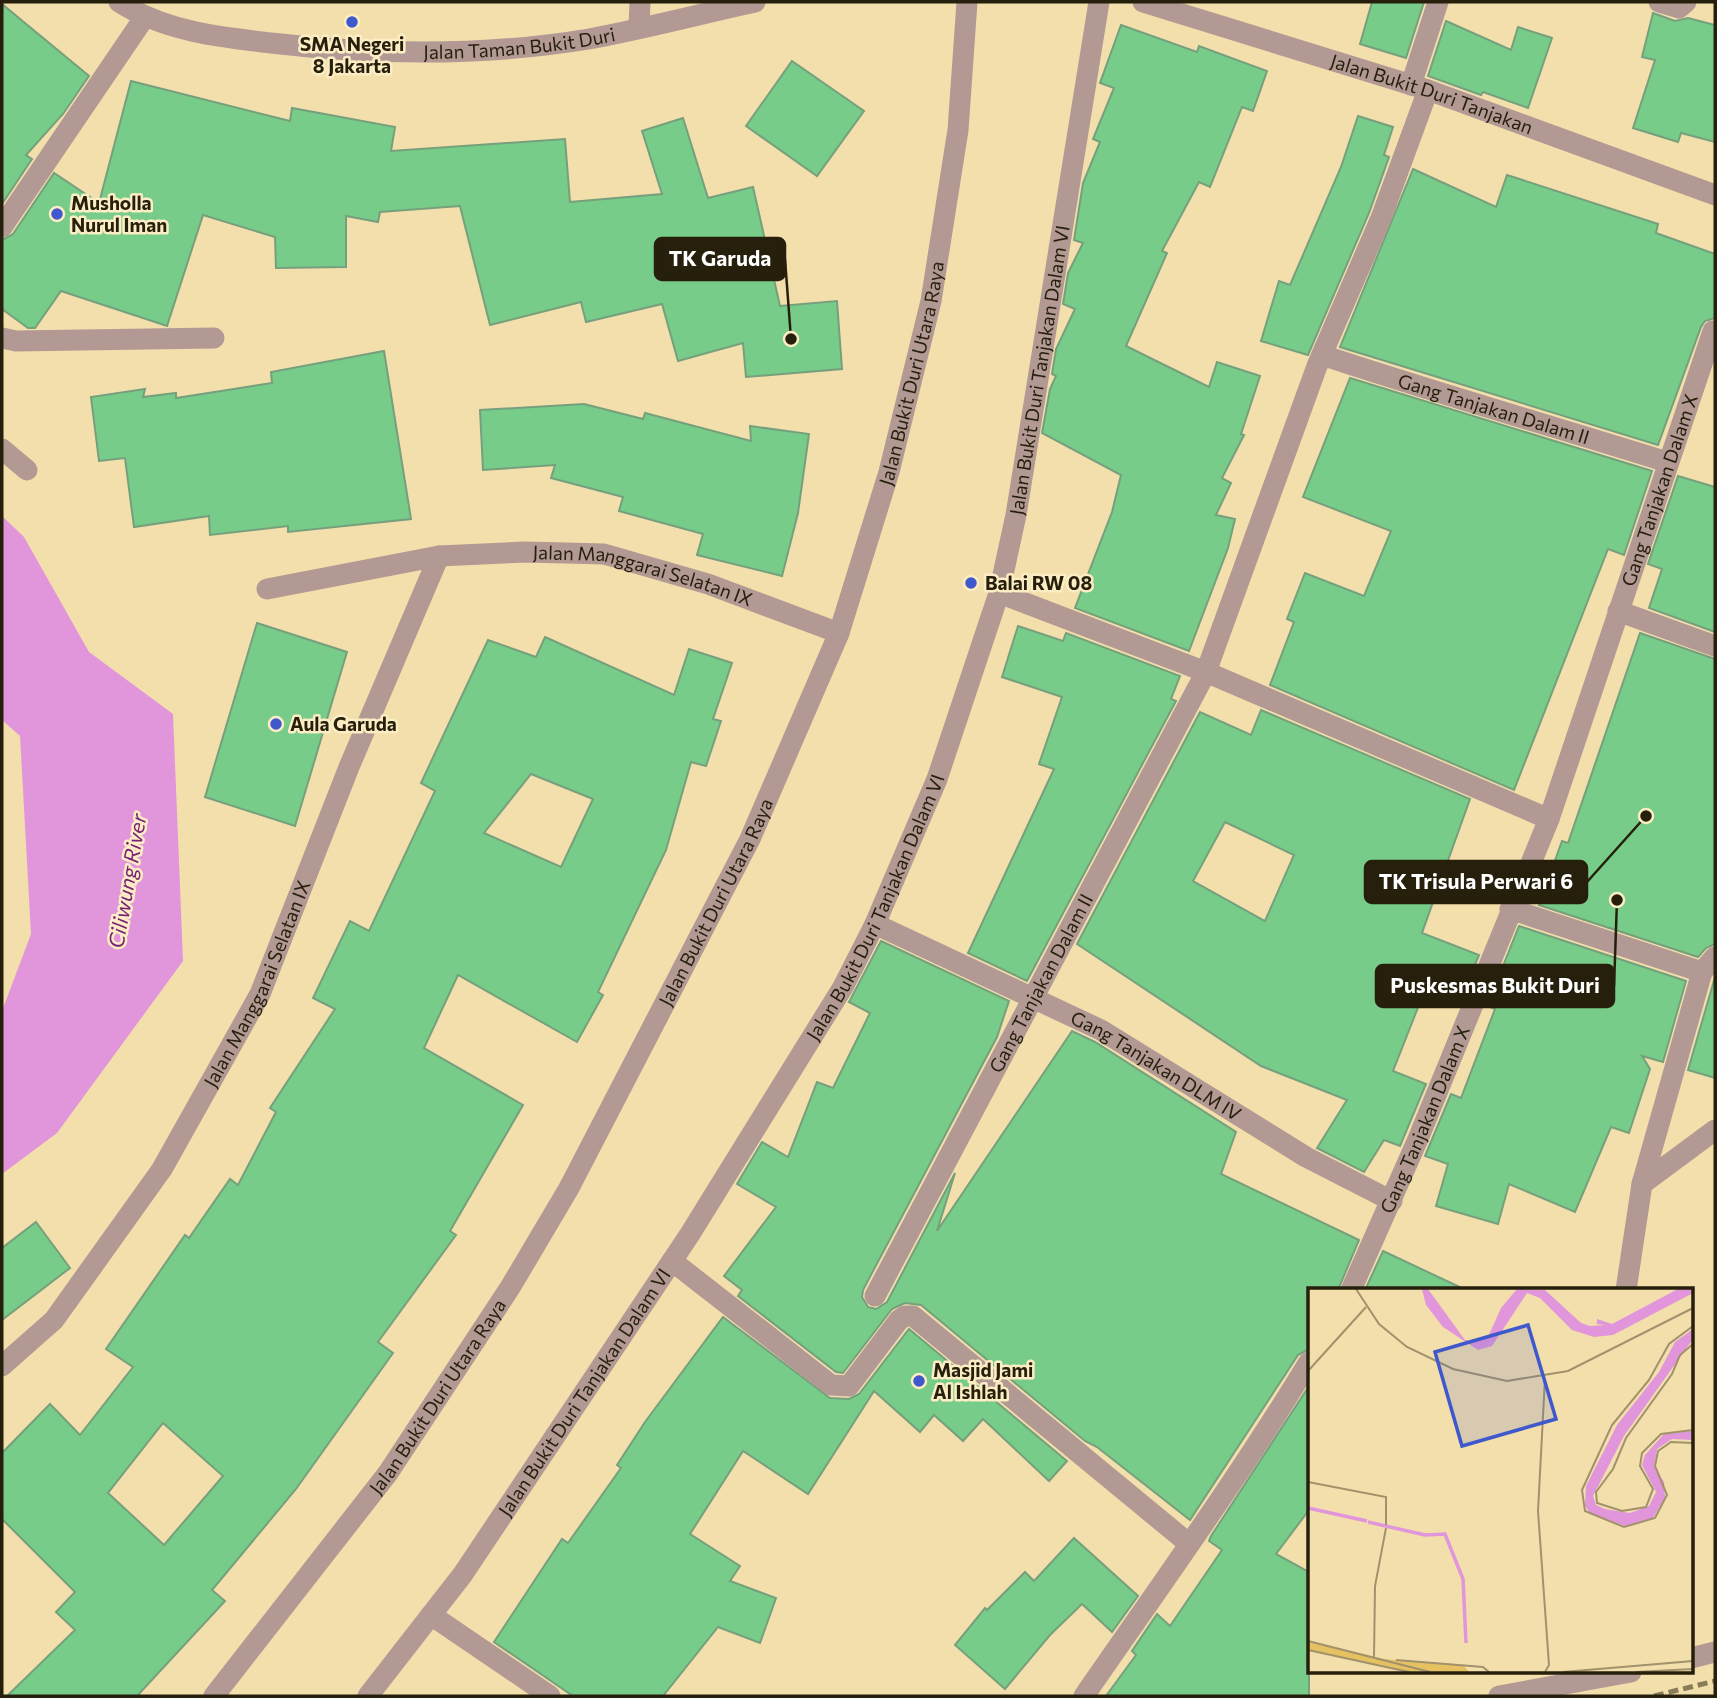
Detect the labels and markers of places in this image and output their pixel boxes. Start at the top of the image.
marker: SMA Negeri 8 Jakarta [344,14,360,30]
place label: SMA Negeri 8 Jakarta [300,32,404,77]
place label: Musholla Nurul Iman [71,191,167,236]
marker: Musholla Nurul Iman [49,206,65,222]
callout: TK Garuda [655,238,785,280]
place label: Balai RW 08 [985,571,1092,594]
marker: Balai RW 08 [963,575,979,591]
place label: Aula Garuda [290,712,397,735]
marker: Aula Garuda [268,716,284,732]
callout: TK Trisula Perwari 6 [1365,861,1587,903]
callout: Puskesmas Bukit Duri [1376,965,1614,1007]
place label: Masjid Jami Al Ishlah [933,1358,1033,1403]
marker: Masjid Jami Al Ishlah [911,1373,927,1389]

